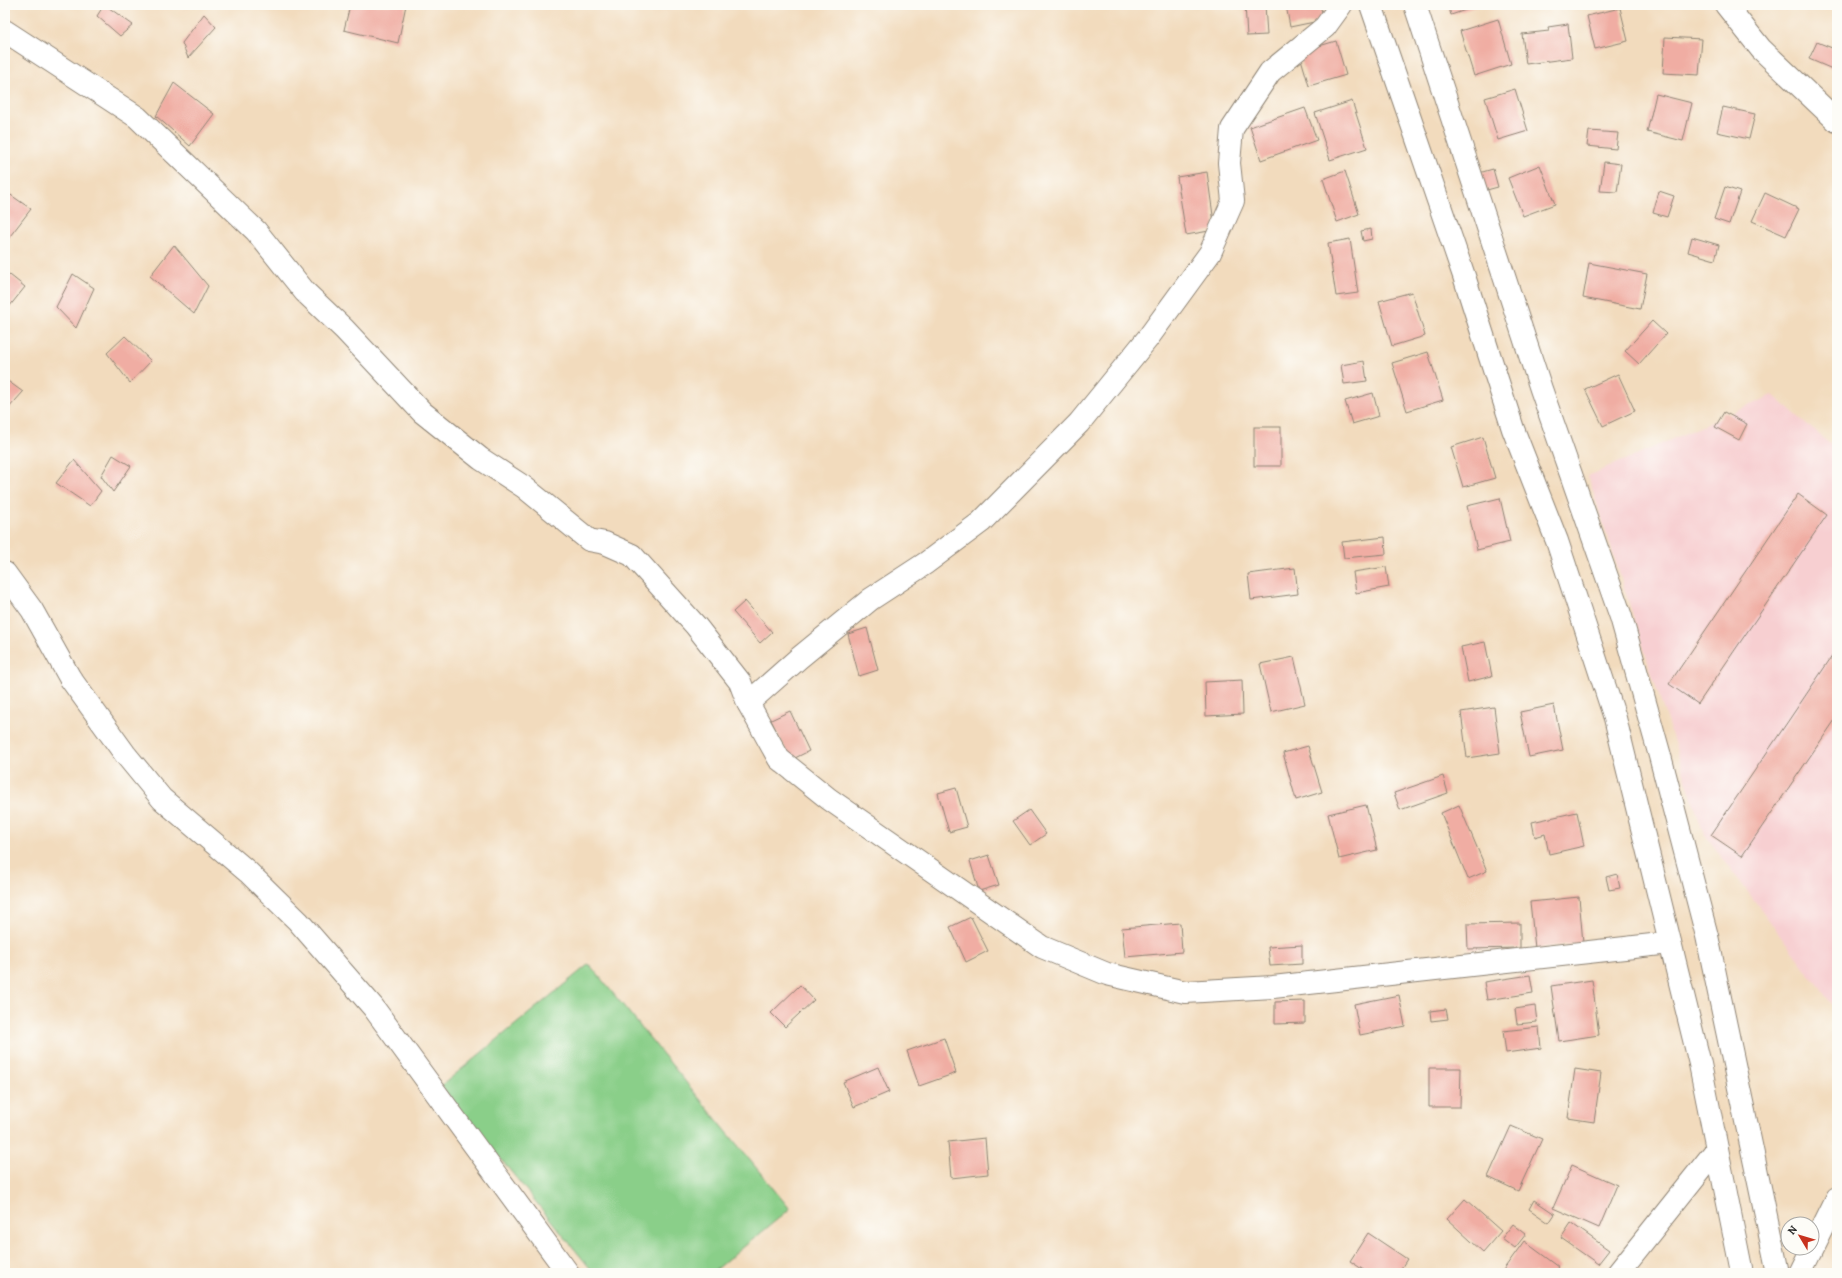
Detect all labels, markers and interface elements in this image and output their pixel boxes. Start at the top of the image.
north arrow [1780,1216,1820,1256]
text: N [1784,1222,1801,1238]

